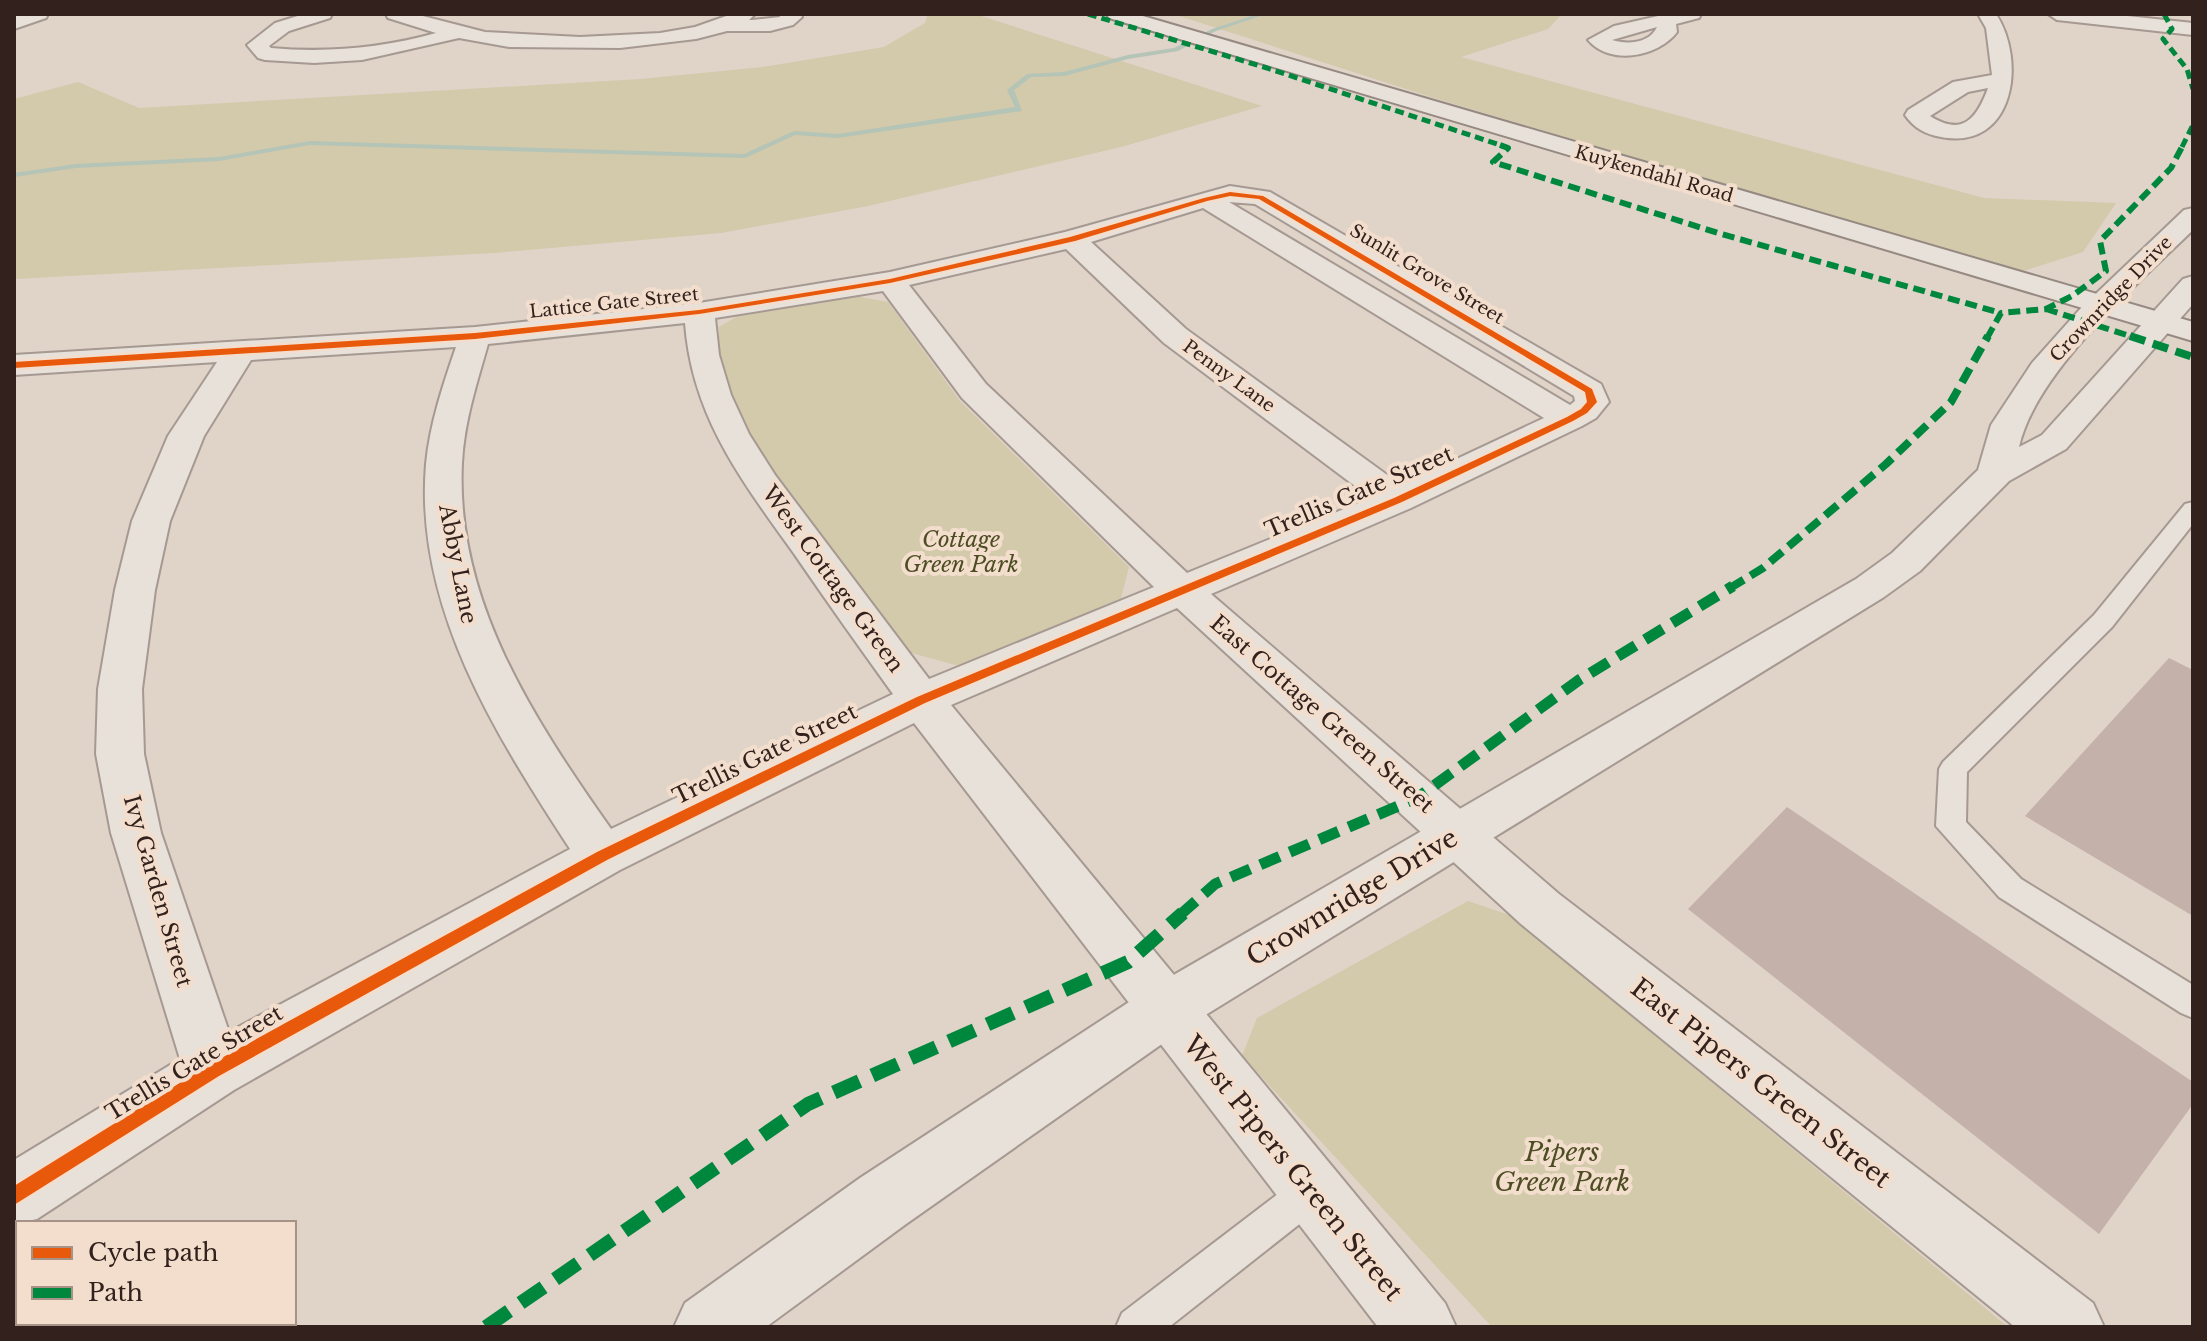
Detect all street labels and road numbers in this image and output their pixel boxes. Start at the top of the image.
street label: Kuykendahl Road [1572,141,1736,207]
street label: Sunlit Grove Street [1346,219,1508,329]
street label: Crownridge Drive [2045,231,2177,367]
street label: Lattice Gate Street [528,283,700,323]
street label: Penny Lane [1179,335,1279,417]
street label: Trellis Gate Street [1261,440,1458,544]
street label: West Cottage Green [756,480,910,678]
street label: Abby Lane [433,501,483,626]
street label: East Cottage Green Street [1205,609,1440,819]
street label: Trellis Gate Street [668,697,862,810]
street label: Ivy Garden Street [118,792,198,991]
street label: Crownridge Drive [1241,821,1463,973]
street label: East Pipers Green Street [1624,971,1898,1195]
street label: Trellis Gate Street [101,999,288,1127]
street label: West Pipers Green Street [1176,1028,1410,1307]

